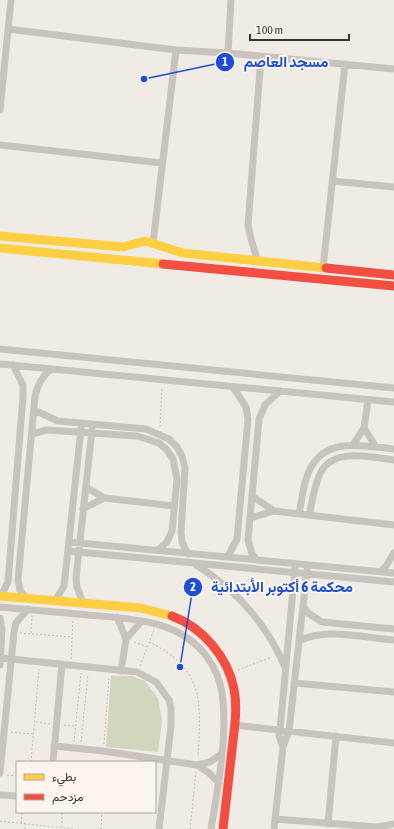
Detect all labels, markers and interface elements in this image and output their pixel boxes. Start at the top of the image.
scale bar [250,16,349,42]
text: 100 m [256,23,283,37]
callout: مسجد العاصم [215,48,336,75]
text: مسجد العاصم [244,53,328,72]
text: 1 [222,55,228,69]
callout: محكمة 6 أكتوبر الأبتدائية [183,574,361,601]
text: محكمة 6 أكتوبر الأبتدائية [211,578,353,596]
text: 2 [190,580,196,594]
legend [16,761,156,813]
text: بطيء [52,770,76,787]
text: مزدحم [52,790,83,805]

